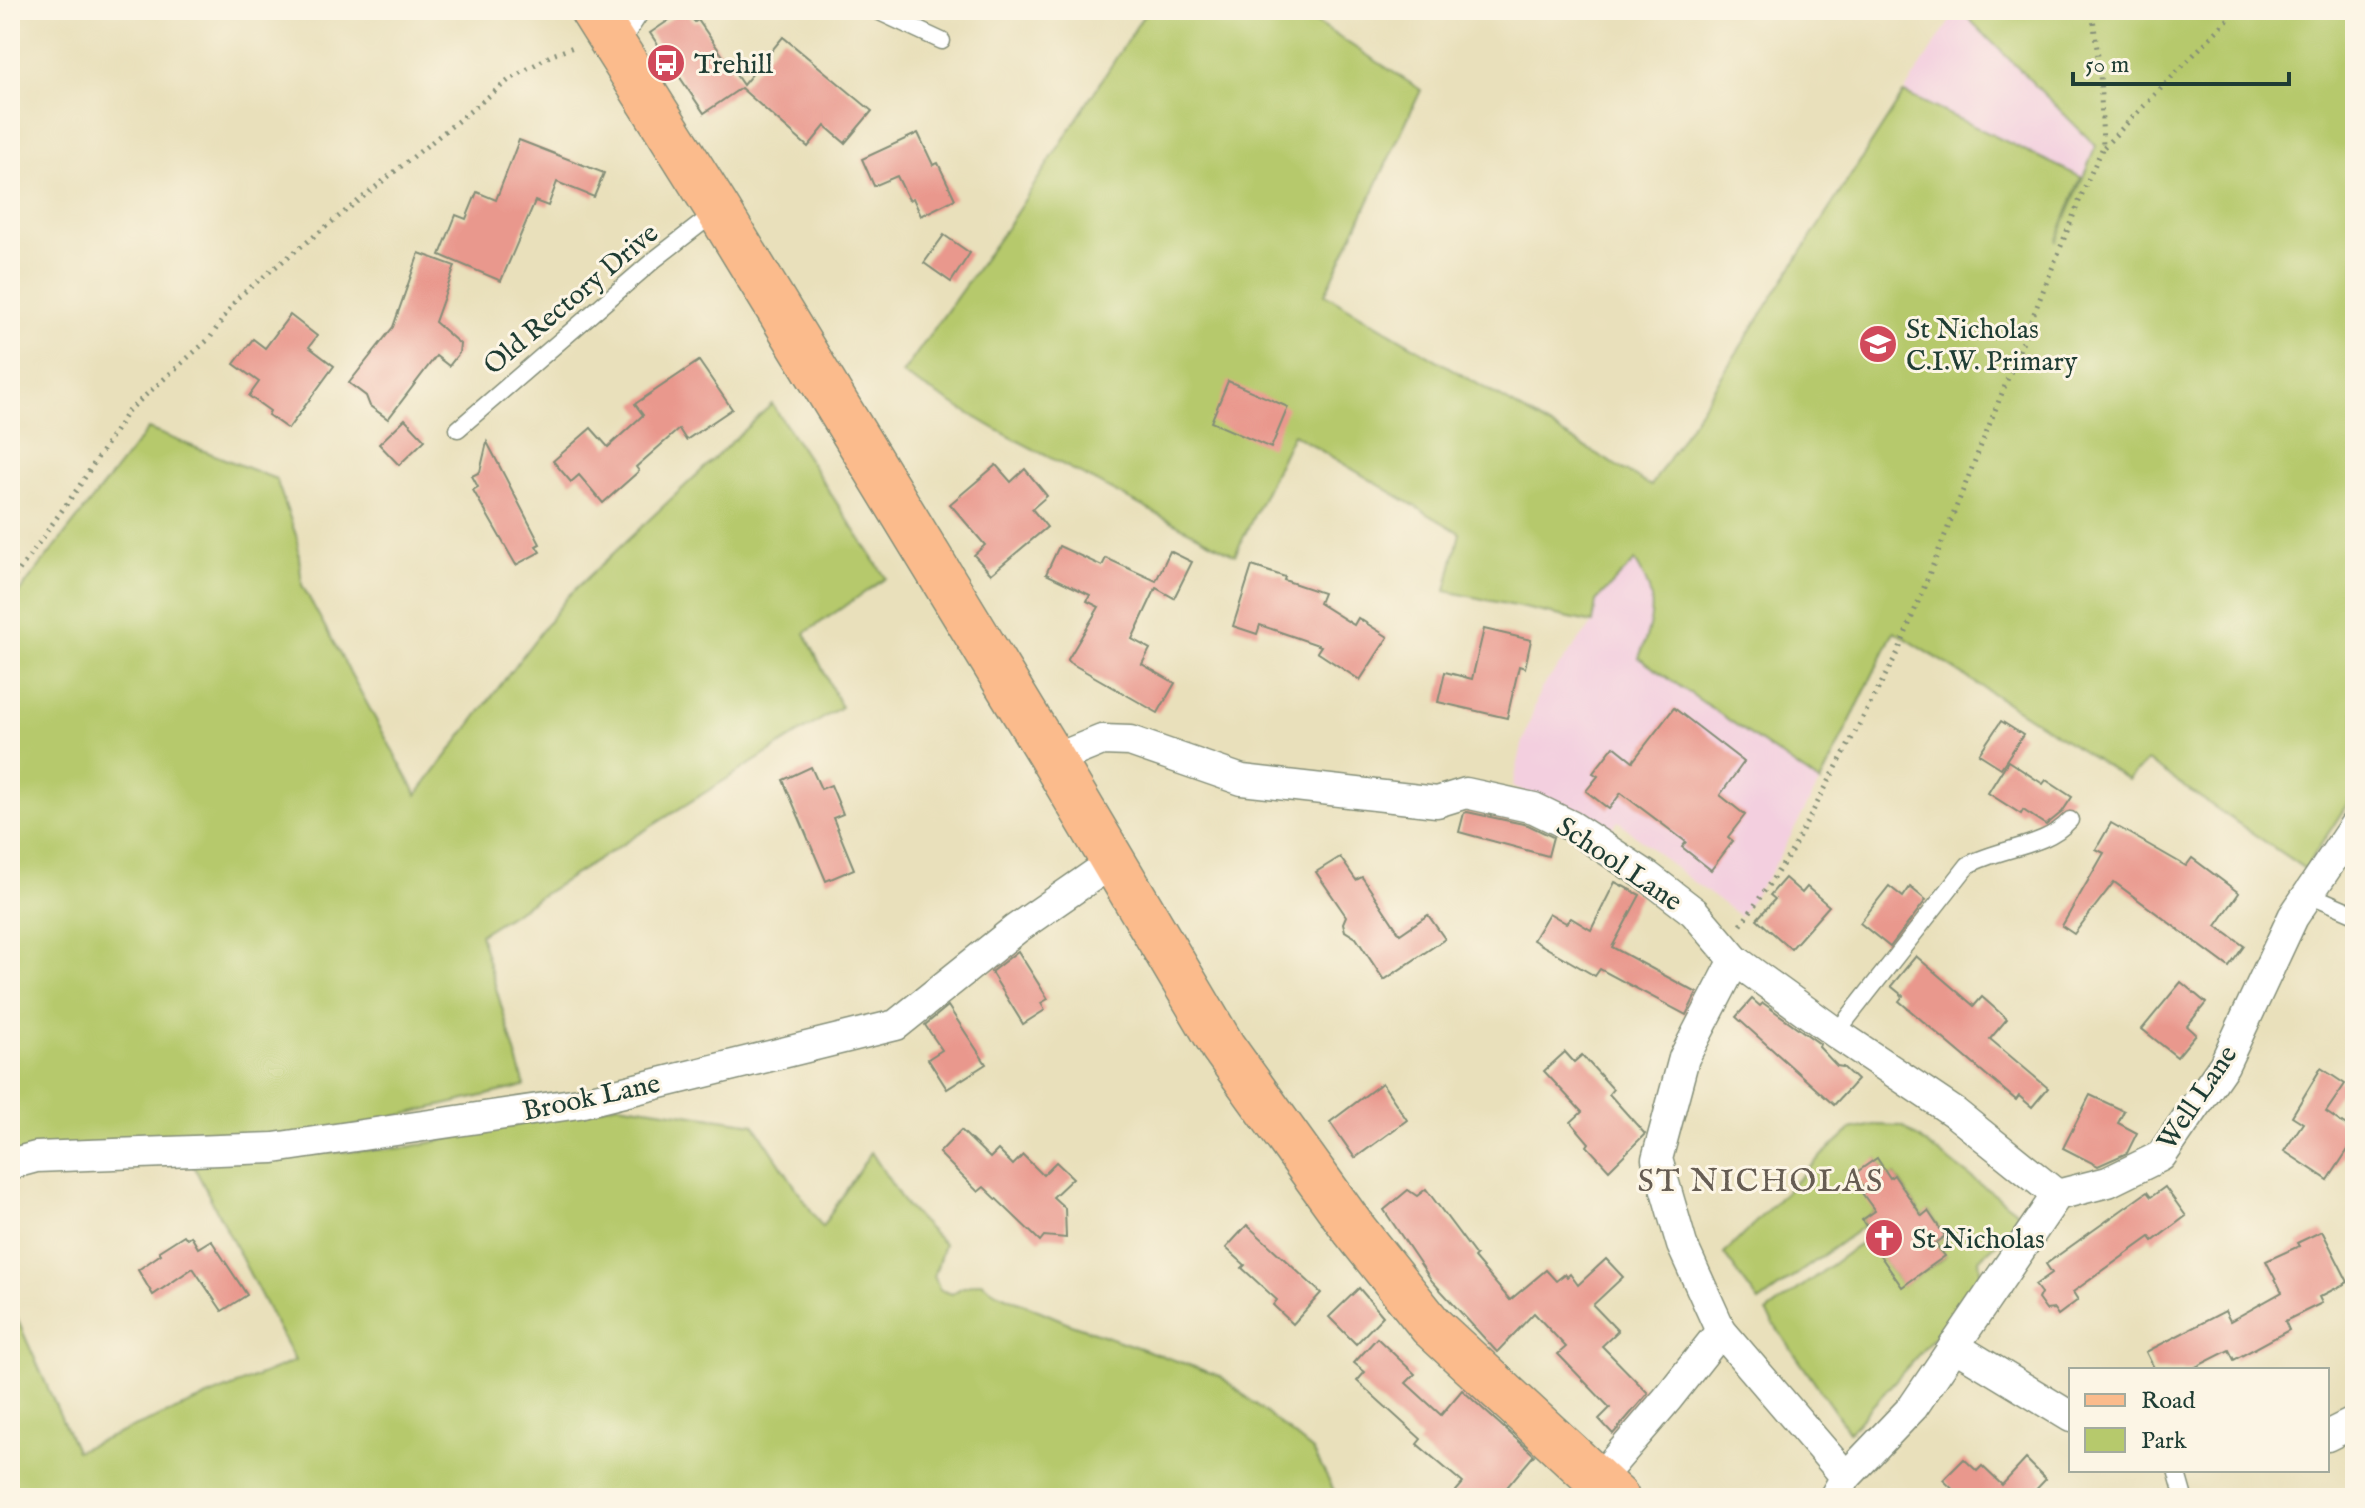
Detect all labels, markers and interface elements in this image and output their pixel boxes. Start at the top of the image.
scale bar [2073,36,2289,86]
bus stop icon: Trehill [645,42,687,84]
place label: Trehill [694,48,773,83]
text: 50 m [2085,50,2129,81]
street label: Old Rectory Drive [477,216,666,383]
place label: St Nicholas C.I.W. Primary [1906,313,2078,380]
school or university icon: St Nicholas C.I.W. Primary [1857,323,1899,365]
street label: School Lane [1549,810,1689,920]
street label: Well Lane [2150,1039,2246,1158]
street label: Brook Lane [520,1067,664,1130]
district label: ST NICHOLAS [1638,1162,1884,1203]
church icon: St Nicholas [1863,1217,1905,1259]
place label: St Nicholas [1912,1223,2045,1258]
legend [2069,1368,2329,1472]
text: Road [2141,1386,2195,1417]
text: Park [2141,1426,2187,1457]

